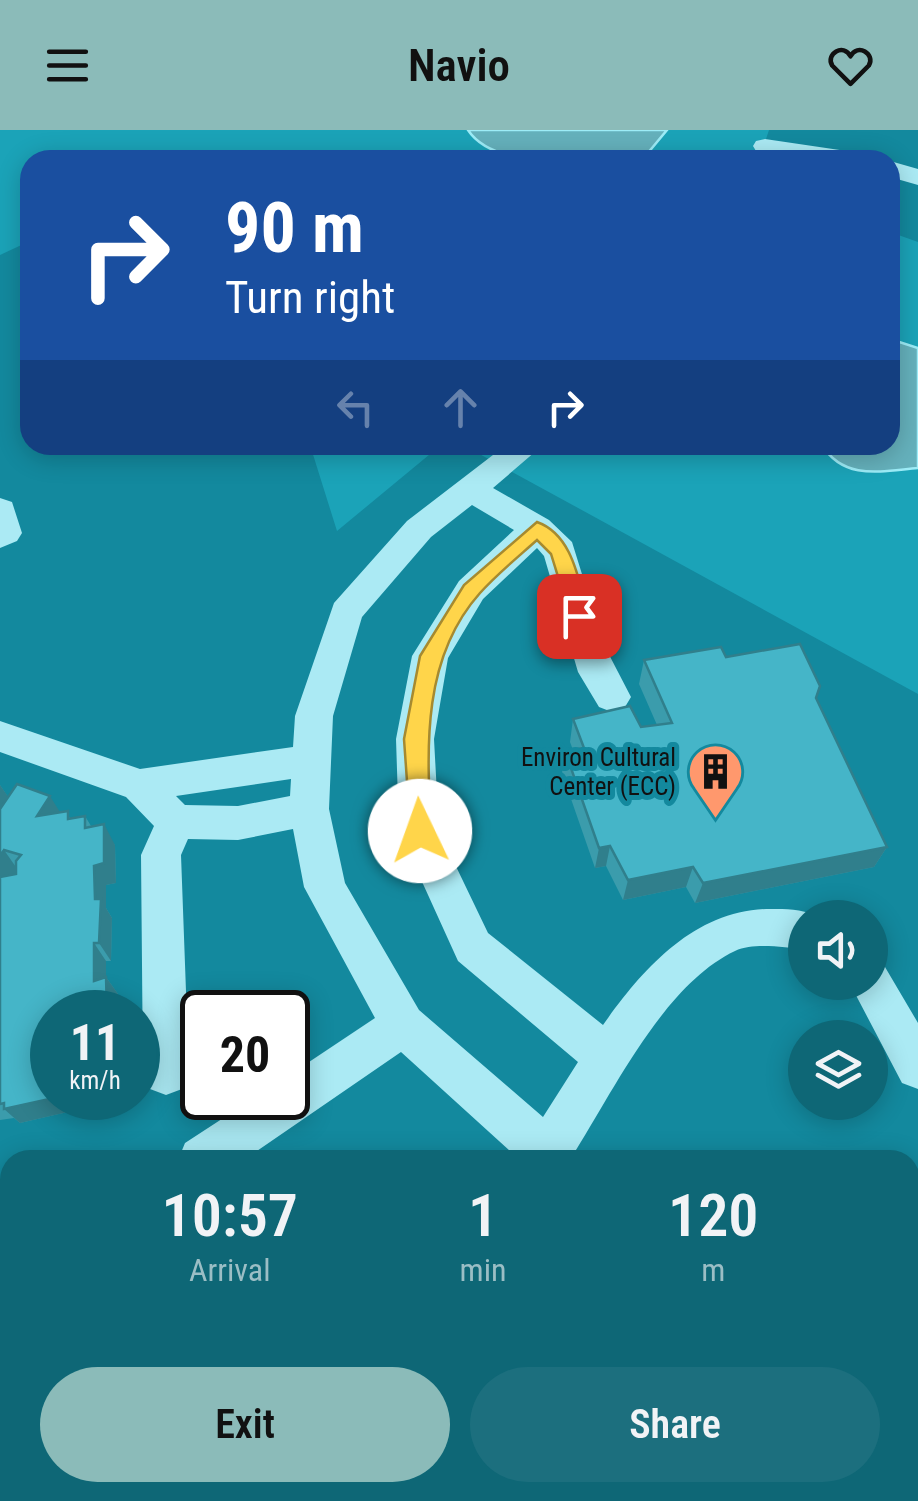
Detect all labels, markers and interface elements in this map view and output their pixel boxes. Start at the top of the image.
icon: menu [40,38,95,93]
icon: heart [823,38,878,93]
text: Navio [408,39,510,92]
text: 90 m [225,187,364,269]
icon: right [60,190,190,320]
text: Turn right [225,271,395,324]
icon: left [328,380,383,435]
icon: ahead [433,380,488,435]
icon: right [538,380,593,435]
pin [537,574,622,659]
icon: arrive [552,589,607,644]
building icon: Environ Cultural Center (ECC) [685,741,745,820]
place label: Environ Cultural Center (ECC) [521,743,676,801]
position arrow [368,779,472,883]
map controls [788,900,888,1120]
button: sound [788,900,888,1000]
speed limit sign: 20 [180,990,310,1120]
text: 11 [70,1014,120,1072]
button: layers [788,1020,888,1120]
text: km/h [69,1066,121,1095]
text: 10:57 [161,1180,298,1251]
text: 1 [468,1180,498,1251]
text: 120 [668,1180,758,1251]
text: Arrival [189,1251,270,1289]
text: min [460,1251,506,1289]
text: m [701,1251,725,1289]
button: Exit [40,1367,450,1482]
button: Share [470,1367,880,1482]

